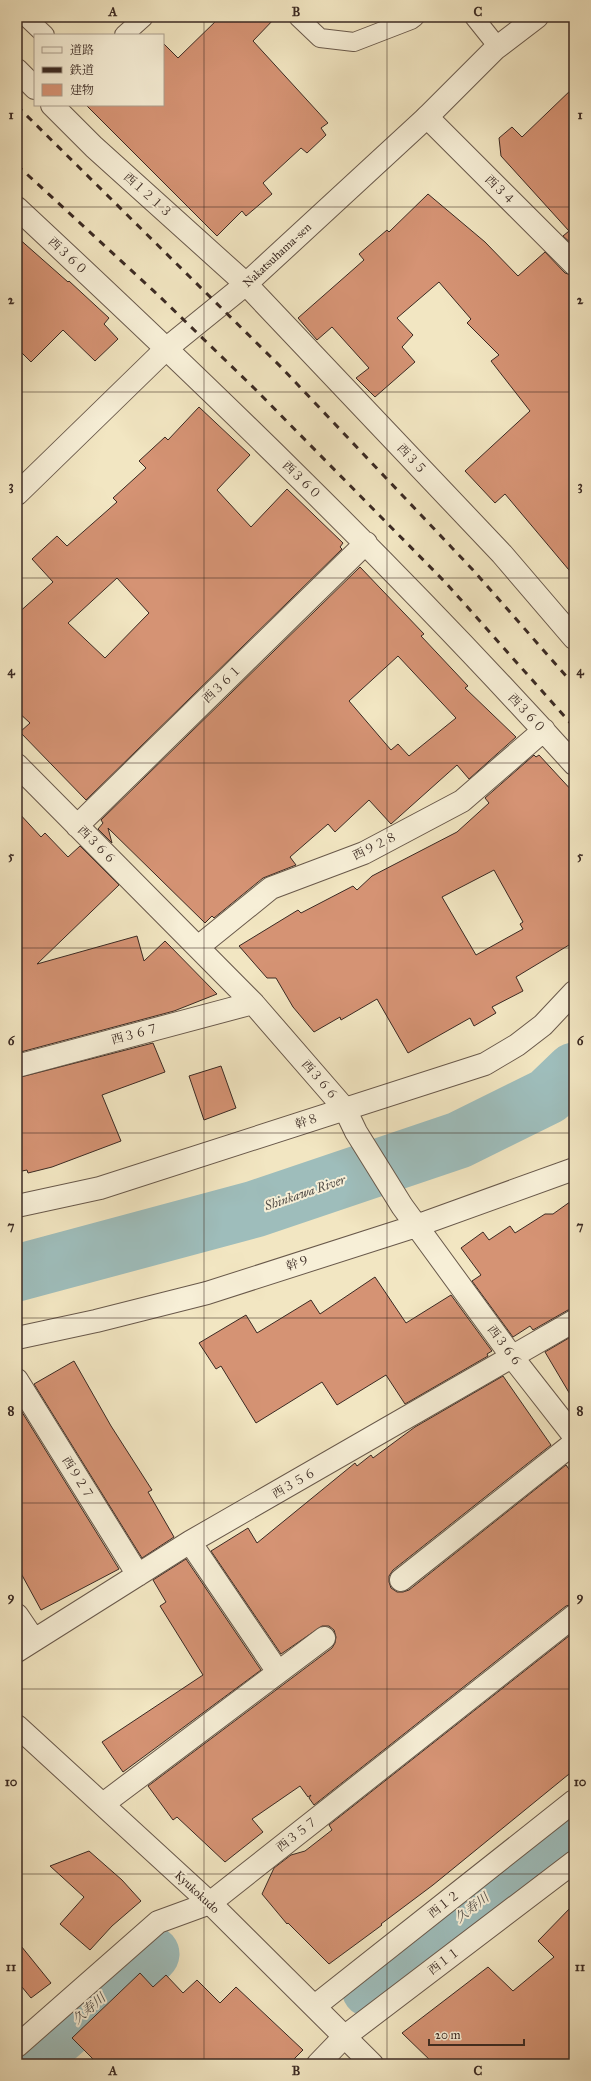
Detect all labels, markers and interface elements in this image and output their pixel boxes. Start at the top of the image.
text: A [108,4,118,20]
text: B [292,4,301,20]
text: C [474,4,483,20]
legend [34,34,164,106]
text: 道路 [70,43,94,57]
text: 鉄道 [69,63,94,77]
text: 建物 [70,83,94,97]
text: 1 [8,107,14,123]
text: 1 [577,107,583,123]
street label: 西１２１３ [121,170,175,220]
street label: 西３４ [482,172,518,208]
street label: Nakatsuhama-sen [240,219,314,290]
street label: 西３６０ [46,235,90,277]
text: 2 [8,292,15,308]
text: 2 [577,292,584,308]
street label: 西３５ [395,441,429,477]
street label: 西３６０ [280,458,324,502]
text: 3 [8,478,14,494]
text: 3 [577,478,583,494]
street label: 西３６１ [200,662,244,706]
text: 4 [7,663,15,679]
text: 4 [576,663,584,679]
street label: 西３６０ [506,691,548,735]
street label: 西３６６ [75,823,119,867]
street label: 西９２８ [350,829,400,863]
text: 5 [8,848,15,864]
text: 5 [577,848,584,864]
street label: 西３６７ [110,1021,160,1047]
text: 6 [8,1033,16,1049]
text: 6 [577,1033,585,1049]
street label: 西３６６ [299,1057,341,1103]
street label: 幹８ [293,1111,321,1131]
water label: Shinkawa River [261,1171,348,1215]
text: 7 [8,1218,15,1234]
text: 7 [577,1218,584,1234]
street label: 幹９ [284,1253,312,1273]
street label: 西３６６ [485,1323,525,1369]
text: 8 [8,1403,15,1419]
text: 8 [577,1403,584,1419]
street label: 西９２７ [59,1454,97,1502]
street label: 西３５６ [270,1465,318,1501]
text: 9 [8,1589,15,1605]
text: 9 [577,1589,584,1605]
text: 10 [5,1774,18,1790]
text: 10 [574,1774,587,1790]
street label: 西３５７ [274,1814,320,1854]
street label: Kyukokudo [172,1868,222,1916]
street label: 西１２ [426,1887,462,1921]
water label: 久寿川 [452,1888,494,1926]
street label: 西１１ [425,1945,463,1977]
text: 11 [6,1959,16,1975]
text: 11 [575,1959,585,1975]
water label: 久寿川 [69,1989,110,2028]
scale bar [429,2021,524,2047]
text: 20 m [435,2028,461,2042]
text: A [108,2063,118,2079]
text: B [292,2063,301,2079]
text: C [474,2063,483,2079]

